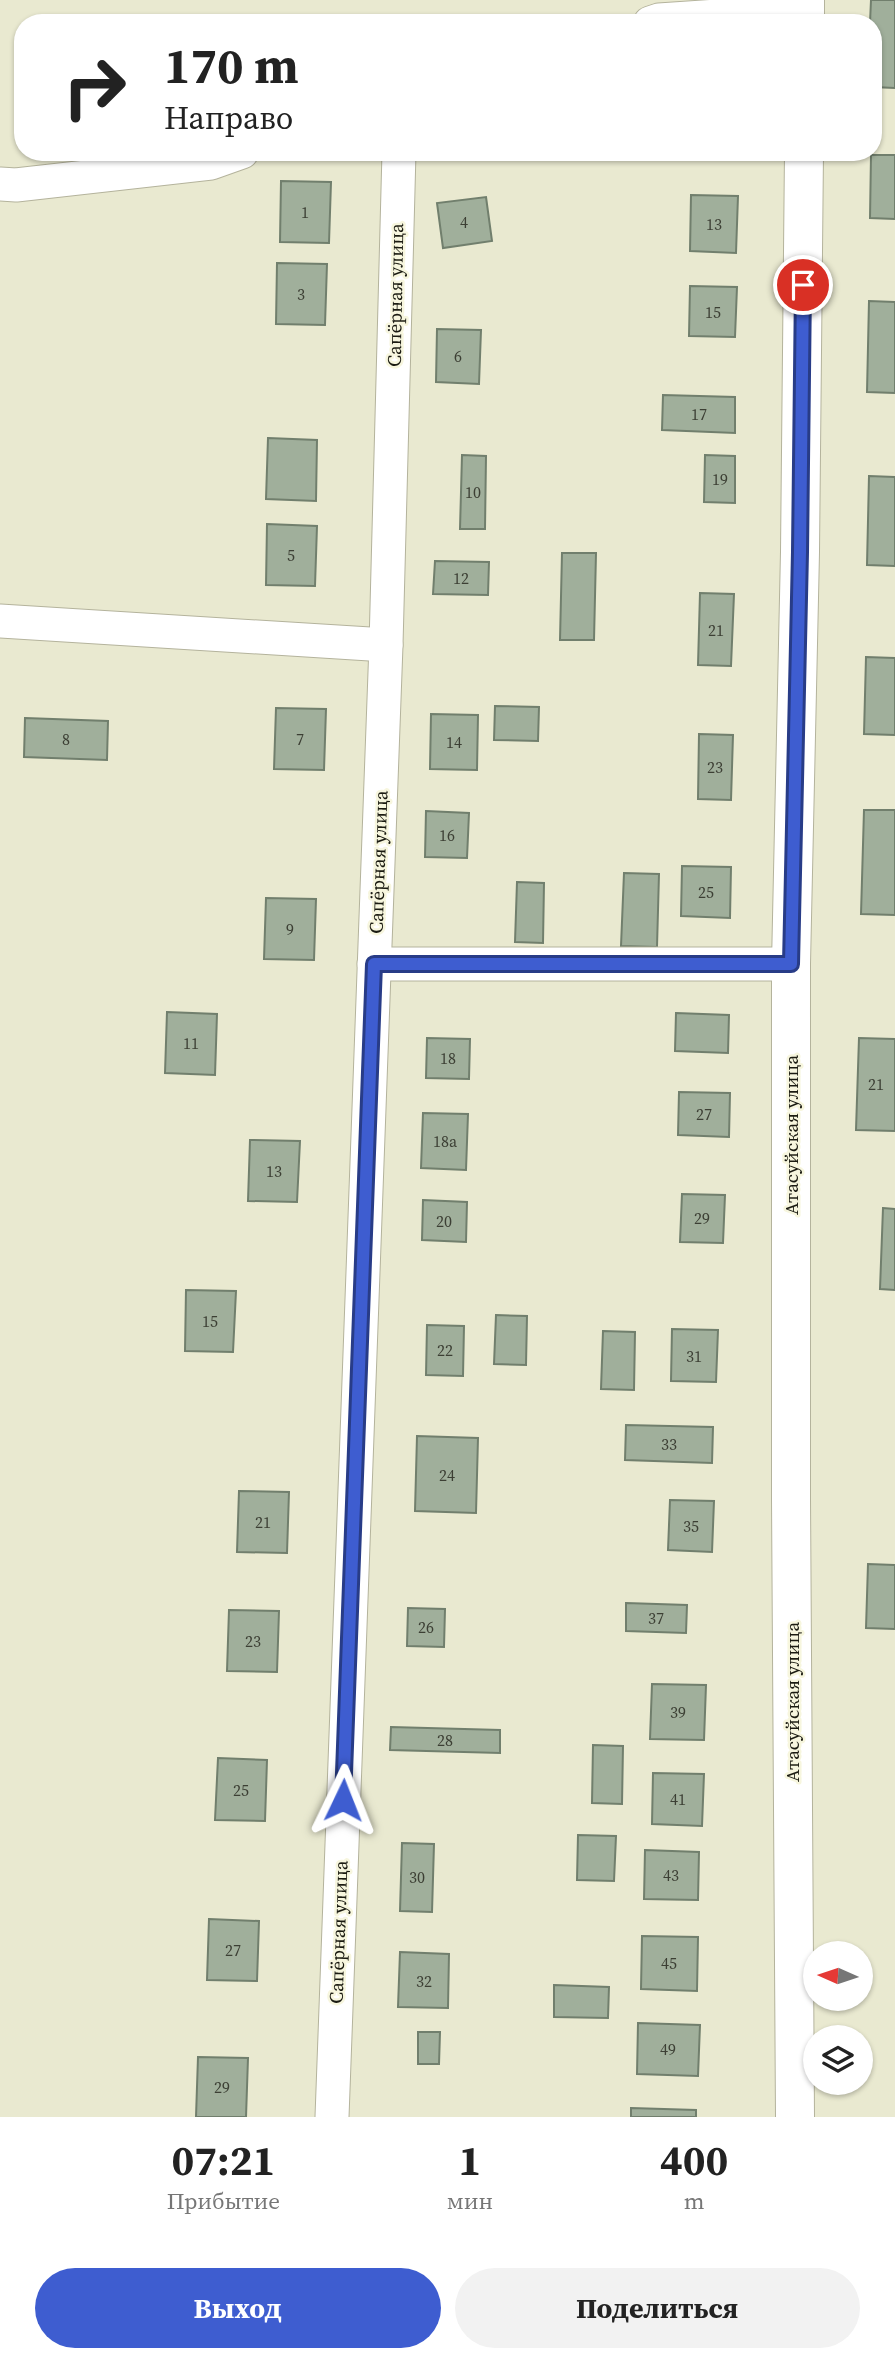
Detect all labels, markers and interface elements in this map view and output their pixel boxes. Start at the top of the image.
text: 170 m [164,32,299,99]
icon: right [49,42,140,133]
text: Направо [164,96,293,140]
house number: 1 [301,201,309,223]
house number: 4 [460,211,468,233]
house number: 13 [706,213,722,235]
street label: Сапёрная улица [381,223,409,367]
pin [773,255,833,315]
icon: arrive [784,266,822,304]
house number: 3 [297,283,305,305]
house number: 15 [705,301,721,323]
house number: 6 [454,345,462,367]
house number: 17 [691,403,707,425]
house number: 19 [712,468,728,490]
house number: 10 [465,481,481,503]
house number: 5 [287,544,295,566]
house number: 12 [453,567,469,589]
house number: 21 [708,619,724,641]
house number: 8 [62,728,70,750]
house number: 7 [296,728,304,750]
house number: 14 [446,731,462,753]
house number: 23 [707,756,723,778]
street label: Сапёрная улица [363,789,394,934]
house number: 16 [439,824,455,846]
house number: 25 [698,881,714,903]
house number: 9 [286,918,294,940]
house number: 11 [183,1032,199,1054]
house number: 18 [440,1047,456,1069]
street label: Атасуйская улица [778,1055,804,1215]
house number: 21 [868,1073,884,1095]
house number: 27 [696,1103,712,1125]
house number: 18а [433,1130,458,1152]
house number: 13 [266,1160,282,1182]
house number: 29 [694,1207,710,1229]
house number: 20 [436,1210,452,1232]
house number: 15 [202,1310,218,1332]
house number: 22 [437,1339,453,1361]
house number: 31 [686,1345,702,1367]
house number: 33 [661,1433,677,1455]
house number: 24 [439,1464,455,1486]
house number: 21 [255,1511,271,1533]
house number: 35 [683,1515,699,1537]
house number: 37 [648,1607,664,1629]
house number: 26 [418,1616,434,1638]
street label: Атасуйская улица [779,1622,805,1782]
house number: 23 [245,1630,261,1652]
house number: 39 [670,1701,686,1723]
house number: 28 [437,1729,453,1751]
position arrow [306,1763,380,1837]
house number: 25 [233,1779,249,1801]
house number: 41 [670,1788,686,1810]
street label: Сапёрная улица [323,1859,354,2004]
house number: 43 [663,1864,679,1886]
house number: 30 [409,1866,425,1888]
house number: 27 [225,1939,241,1961]
north arrow [803,1941,873,2011]
map controls [803,1941,873,2095]
house number: 45 [661,1952,677,1974]
house number: 32 [416,1970,432,1992]
button: layers [803,2025,873,2095]
house number: 49 [660,2038,676,2060]
house number: 29 [214,2076,230,2098]
text: 07:21 [172,2131,275,2189]
text: 1 [459,2131,481,2189]
text: 400 [660,2131,728,2189]
text: Прибытие [167,2185,280,2217]
text: мин [447,2185,493,2217]
text: m [684,2185,704,2217]
button: Выход [35,2268,441,2348]
button: Поделиться [455,2268,860,2348]

